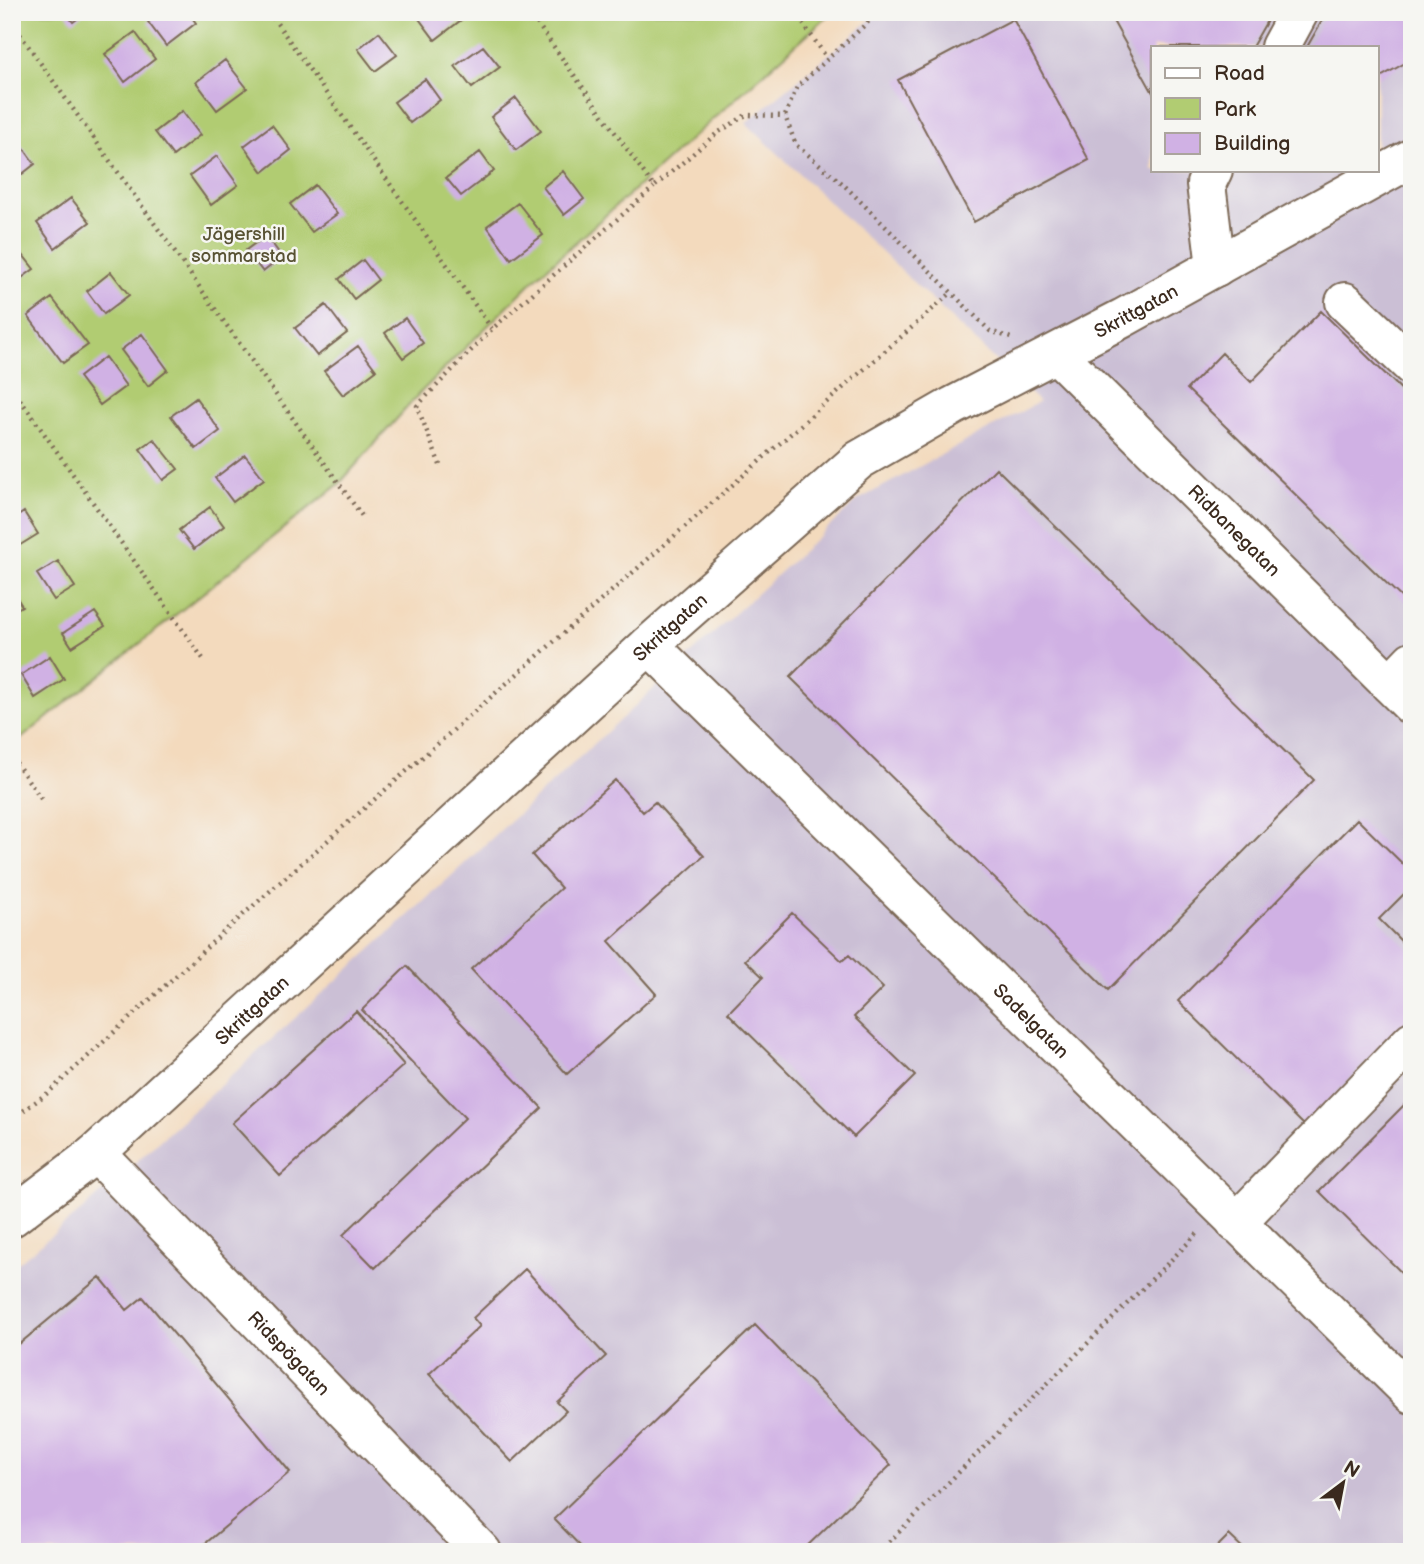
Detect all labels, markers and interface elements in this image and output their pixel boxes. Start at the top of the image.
legend [1151,46,1378,172]
text: Road [1214,61,1265,86]
text: Park [1214,97,1257,122]
text: Building [1214,131,1290,156]
park label: Jägershill sommarstad [191,223,297,268]
street label: Skrittgatan [1091,280,1182,344]
street label: Ridbanegatan [1182,480,1284,582]
street label: Skrittgatan [629,589,713,667]
street label: Skrittgatan [211,972,294,1051]
street label: Sadelgatan [988,979,1073,1064]
street label: Ridspögatan [242,1307,334,1401]
north arrow [1308,1448,1378,1518]
text: N [1339,1456,1363,1483]

